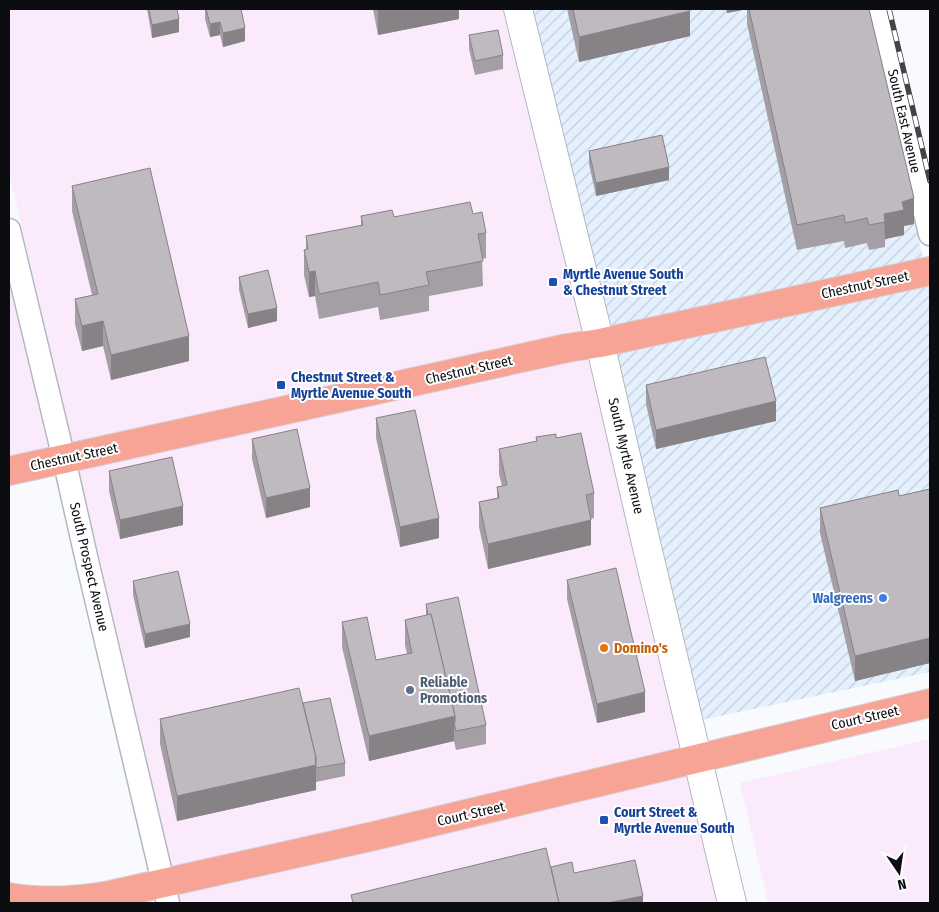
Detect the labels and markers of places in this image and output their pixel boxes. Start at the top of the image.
place label: Myrtle Avenue South & Chestnut Street [563,266,683,299]
marker: Myrtle Avenue South & Chestnut Street [547,276,559,288]
place label: Chestnut Street & Myrtle Avenue South [291,369,411,402]
marker: Chestnut Street & Myrtle Avenue South [275,379,287,391]
place label: Walgreens [813,590,873,607]
marker: Walgreens [877,592,889,604]
place label: Domino's [614,640,668,657]
marker: Domino's [598,642,610,654]
place label: Reliable Promotions [420,674,487,707]
marker: Reliable Promotions [404,684,416,696]
place label: Court Street & Myrtle Avenue South [614,804,734,837]
marker: Court Street & Myrtle Avenue South [598,814,610,826]

